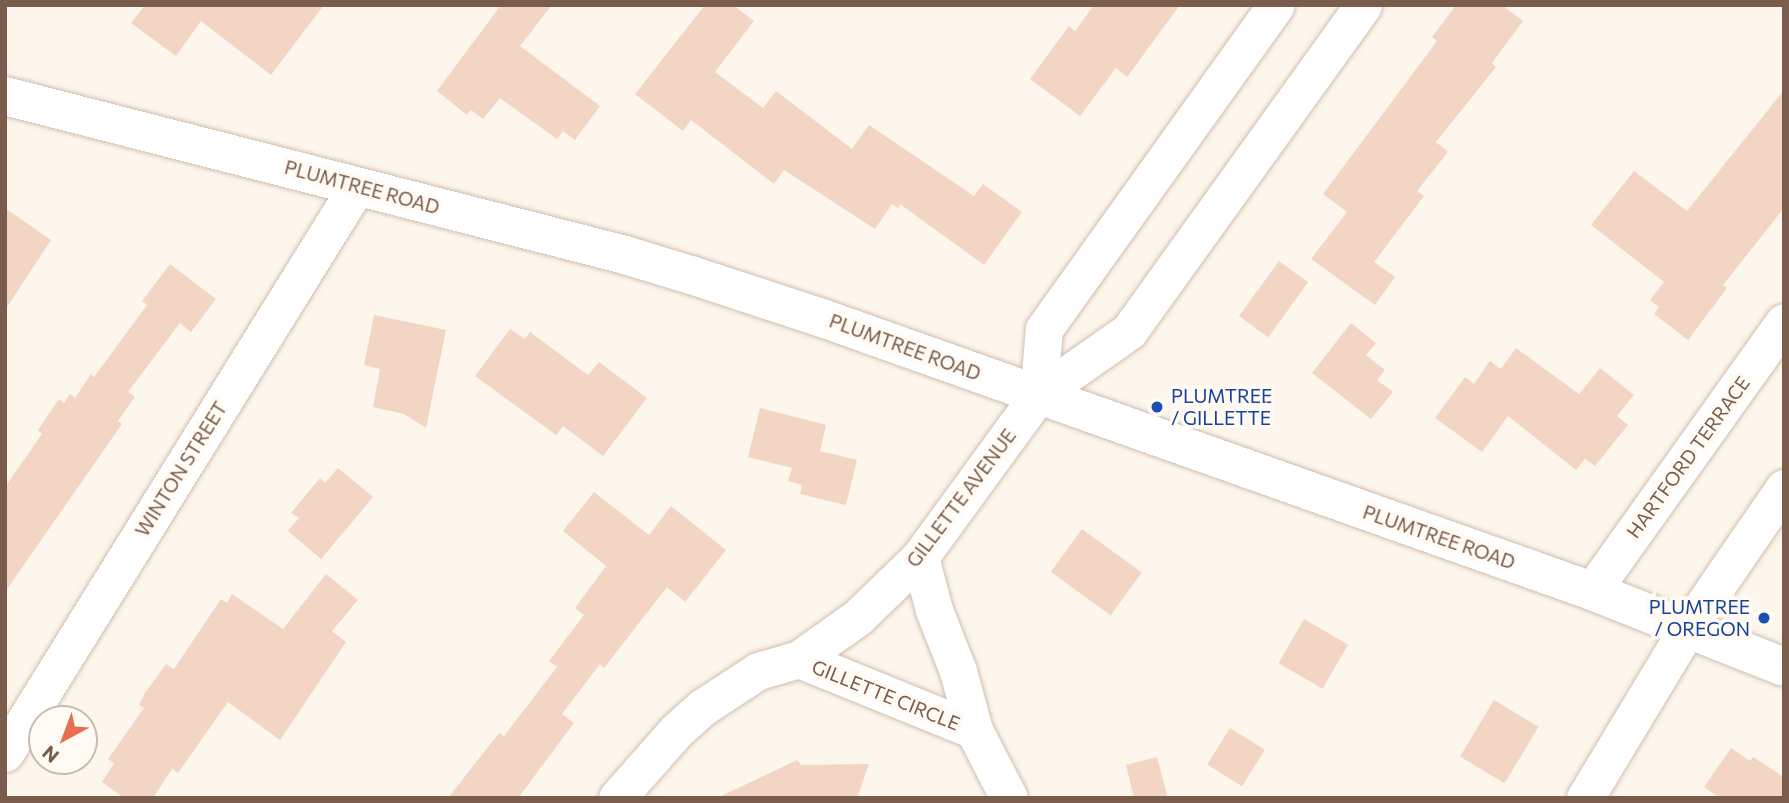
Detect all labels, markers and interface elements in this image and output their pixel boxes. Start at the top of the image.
street label: PLUMTREE ROAD [282,155,442,219]
street label: PLUMTREE ROAD [826,309,984,385]
street label: HARTFORD TERRACE [1622,372,1754,542]
place label: PLUMTREE / GILLETTE [1171,385,1272,429]
street label: WINTON STREET [130,397,232,541]
marker: PLUMTREE / GILLETTE [1149,399,1165,415]
street label: GILLETTE AVENUE [902,424,1020,572]
street label: PLUMTREE ROAD [1360,500,1518,574]
place label: PLUMTREE / OREGON [1649,596,1750,640]
marker: PLUMTREE / OREGON [1756,610,1772,626]
street label: GILLETTE CIRCLE [809,655,963,735]
north arrow [28,705,98,775]
text: N [37,741,63,768]

